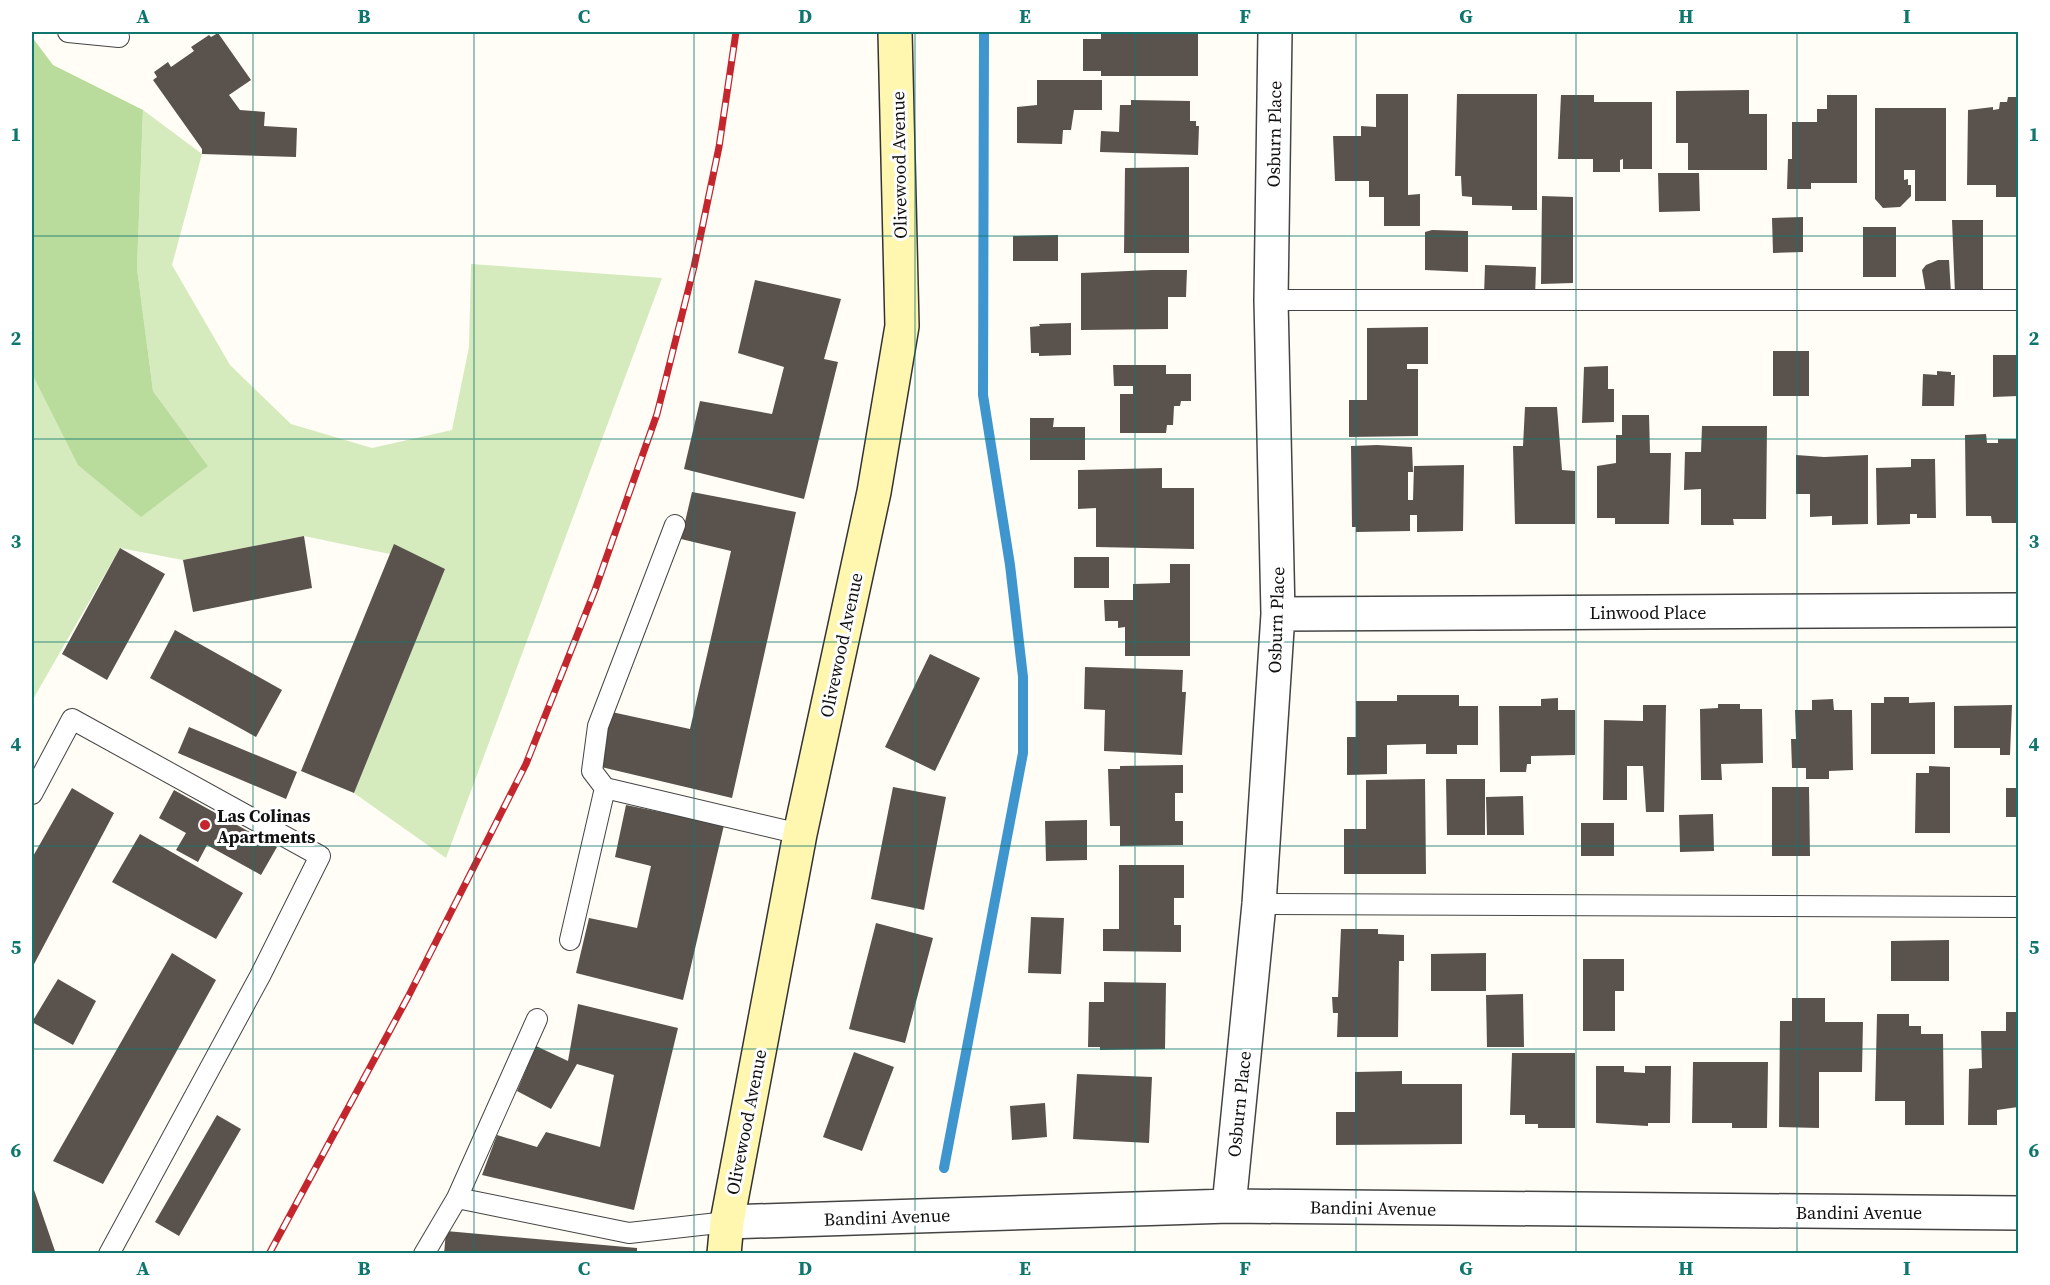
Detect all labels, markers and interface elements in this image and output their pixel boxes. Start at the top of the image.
text: A [136,2,150,30]
text: B [357,2,371,30]
text: C [578,2,590,30]
text: D [798,2,812,30]
text: E [1019,2,1031,30]
text: F [1239,2,1251,30]
text: G [1459,2,1473,30]
text: H [1678,2,1694,30]
text: I [1903,2,1911,30]
street label: Osburn Place [1261,80,1287,188]
street label: Olivewood Avenue [885,91,913,239]
text: 1 [11,120,21,148]
text: 1 [2029,120,2039,148]
text: 2 [11,324,22,352]
text: 2 [2029,324,2040,352]
text: 3 [11,527,22,555]
text: 3 [2029,527,2040,555]
street label: Osburn Place [1262,566,1290,674]
street label: Olivewood Avenue [813,570,869,720]
street label: Linwood Place [1590,600,1706,625]
text: 4 [11,730,22,758]
text: 4 [2029,730,2040,758]
place label: Las Colinas Apartments [217,803,315,849]
marker: Las Colinas Apartments [198,818,212,832]
text: 5 [11,933,22,961]
text: 5 [2029,933,2040,961]
street label: Olivewood Avenue [720,1047,772,1197]
street label: Osburn Place [1221,1050,1257,1158]
text: 6 [11,1136,22,1164]
text: 6 [2029,1136,2040,1164]
street label: Bandini Avenue [1310,1194,1436,1222]
street label: Bandini Avenue [1796,1200,1922,1225]
street label: Bandini Avenue [823,1202,951,1232]
text: A [136,1254,150,1282]
text: B [357,1254,371,1282]
text: C [578,1254,590,1282]
text: D [798,1254,812,1282]
text: E [1019,1254,1031,1282]
text: F [1239,1254,1251,1282]
text: G [1459,1254,1473,1282]
text: H [1678,1254,1694,1282]
text: I [1903,1254,1911,1282]

